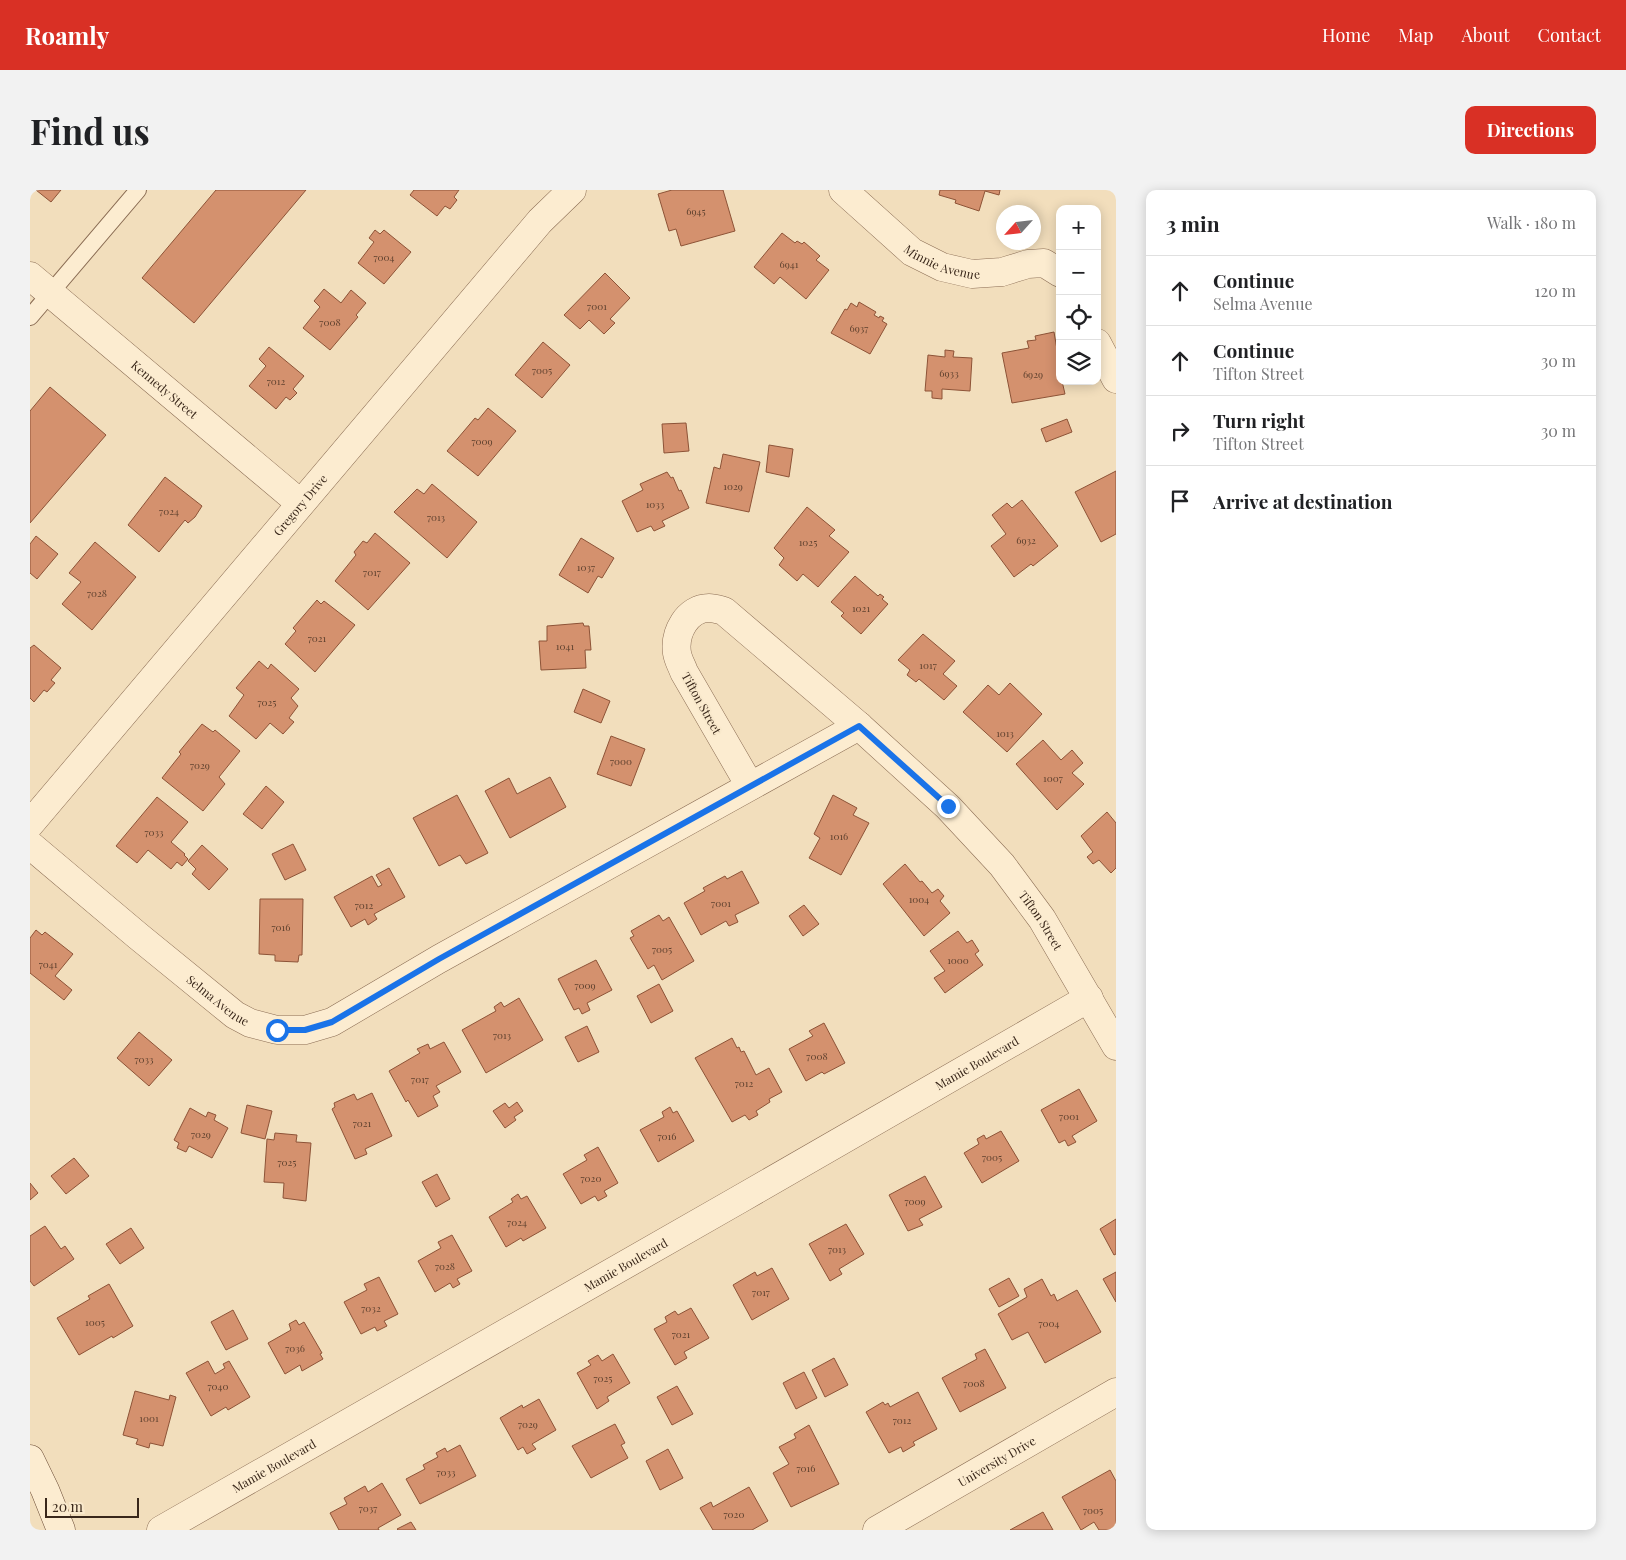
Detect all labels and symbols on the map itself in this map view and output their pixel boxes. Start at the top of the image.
house number: 6945 [686,204,706,218]
north arrow [996,205,1041,250]
street label: Minnie Avenue [901,241,980,282]
house number: 7004 [374,250,395,264]
house number: 6941 [780,257,799,271]
house number: 7001 [587,299,607,313]
house number: 7008 [319,315,341,329]
house number: 6937 [850,321,868,335]
street label: Kennedy Street [128,357,202,422]
house number: 7005 [532,363,552,377]
house number: 6933 [939,366,959,380]
house number: 6929 [1023,367,1043,381]
house number: 7012 [267,374,285,388]
house number: 7009 [471,434,493,448]
street label: Gregory Drive [269,471,331,539]
house number: 1029 [723,479,743,493]
house number: 1033 [646,497,665,511]
house number: 7024 [159,504,179,518]
house number: 7013 [427,510,446,524]
house number: 6932 [1016,533,1036,547]
house number: 1025 [799,535,817,549]
house number: 1037 [577,560,595,574]
house number: 7017 [363,565,381,579]
house number: 7028 [87,586,107,600]
house number: 1021 [852,601,870,615]
house number: 7021 [308,631,327,645]
house number: 1041 [556,639,574,653]
house number: 1017 [919,658,937,672]
street label: Tifton Street [678,669,726,737]
house number: 7025 [258,695,277,709]
house number: 1013 [996,726,1014,740]
house number: 7000 [610,754,632,768]
house number: 7029 [190,758,210,772]
house number: 1007 [1043,771,1063,785]
route end [937,795,960,818]
house number: 7033 [144,825,164,839]
house number: 1016 [830,829,848,843]
street label: Tifton Street [1016,887,1067,954]
house number: 1004 [909,892,929,906]
house number: 7001 [711,896,731,910]
house number: 7012 [355,898,373,912]
house number: 7016 [272,920,290,934]
house number: 7005 [652,942,672,956]
house number: 1000 [947,953,969,967]
house number: 7041 [39,957,58,971]
street label: Selma Avenue [184,971,252,1029]
house number: 7009 [574,978,596,992]
route start [266,1019,289,1042]
house number: 7013 [493,1028,512,1042]
street label: Mamie Boulevard [932,1032,1021,1093]
house number: 7008 [806,1049,828,1063]
house number: 7033 [134,1052,154,1066]
house number: 7017 [411,1072,429,1086]
house number: 7012 [735,1076,753,1090]
house number: 7001 [1059,1109,1079,1123]
house number: 7021 [353,1116,372,1130]
house number: 7029 [191,1127,211,1141]
house number: 7016 [658,1129,676,1143]
house number: 7005 [982,1150,1002,1164]
house number: 7025 [278,1155,297,1169]
house number: 7020 [581,1171,601,1185]
house number: 7009 [904,1194,926,1208]
house number: 7024 [507,1215,527,1229]
street label: Mamie Boulevard [581,1234,670,1295]
house number: 7013 [828,1242,847,1256]
house number: 7028 [435,1259,455,1273]
house number: 7017 [752,1285,770,1299]
house number: 7032 [361,1301,381,1315]
house number: 1005 [85,1315,105,1329]
house number: 7004 [1039,1316,1060,1330]
house number: 7021 [672,1327,691,1341]
house number: 7036 [285,1341,305,1355]
house number: 7025 [594,1371,613,1385]
house number: 7008 [963,1376,985,1390]
house number: 7040 [208,1379,229,1393]
house number: 1001 [139,1411,159,1425]
house number: 7012 [893,1413,911,1427]
house number: 7029 [518,1417,538,1431]
street label: University Drive [955,1432,1038,1490]
street label: Mamie Boulevard [229,1435,319,1496]
house number: 7016 [797,1461,815,1475]
house number: 7033 [436,1465,456,1479]
scale bar [45,1495,139,1518]
house number: 7037 [359,1501,377,1515]
house number: 7005 [1083,1503,1103,1517]
house number: 7020 [724,1507,744,1521]

